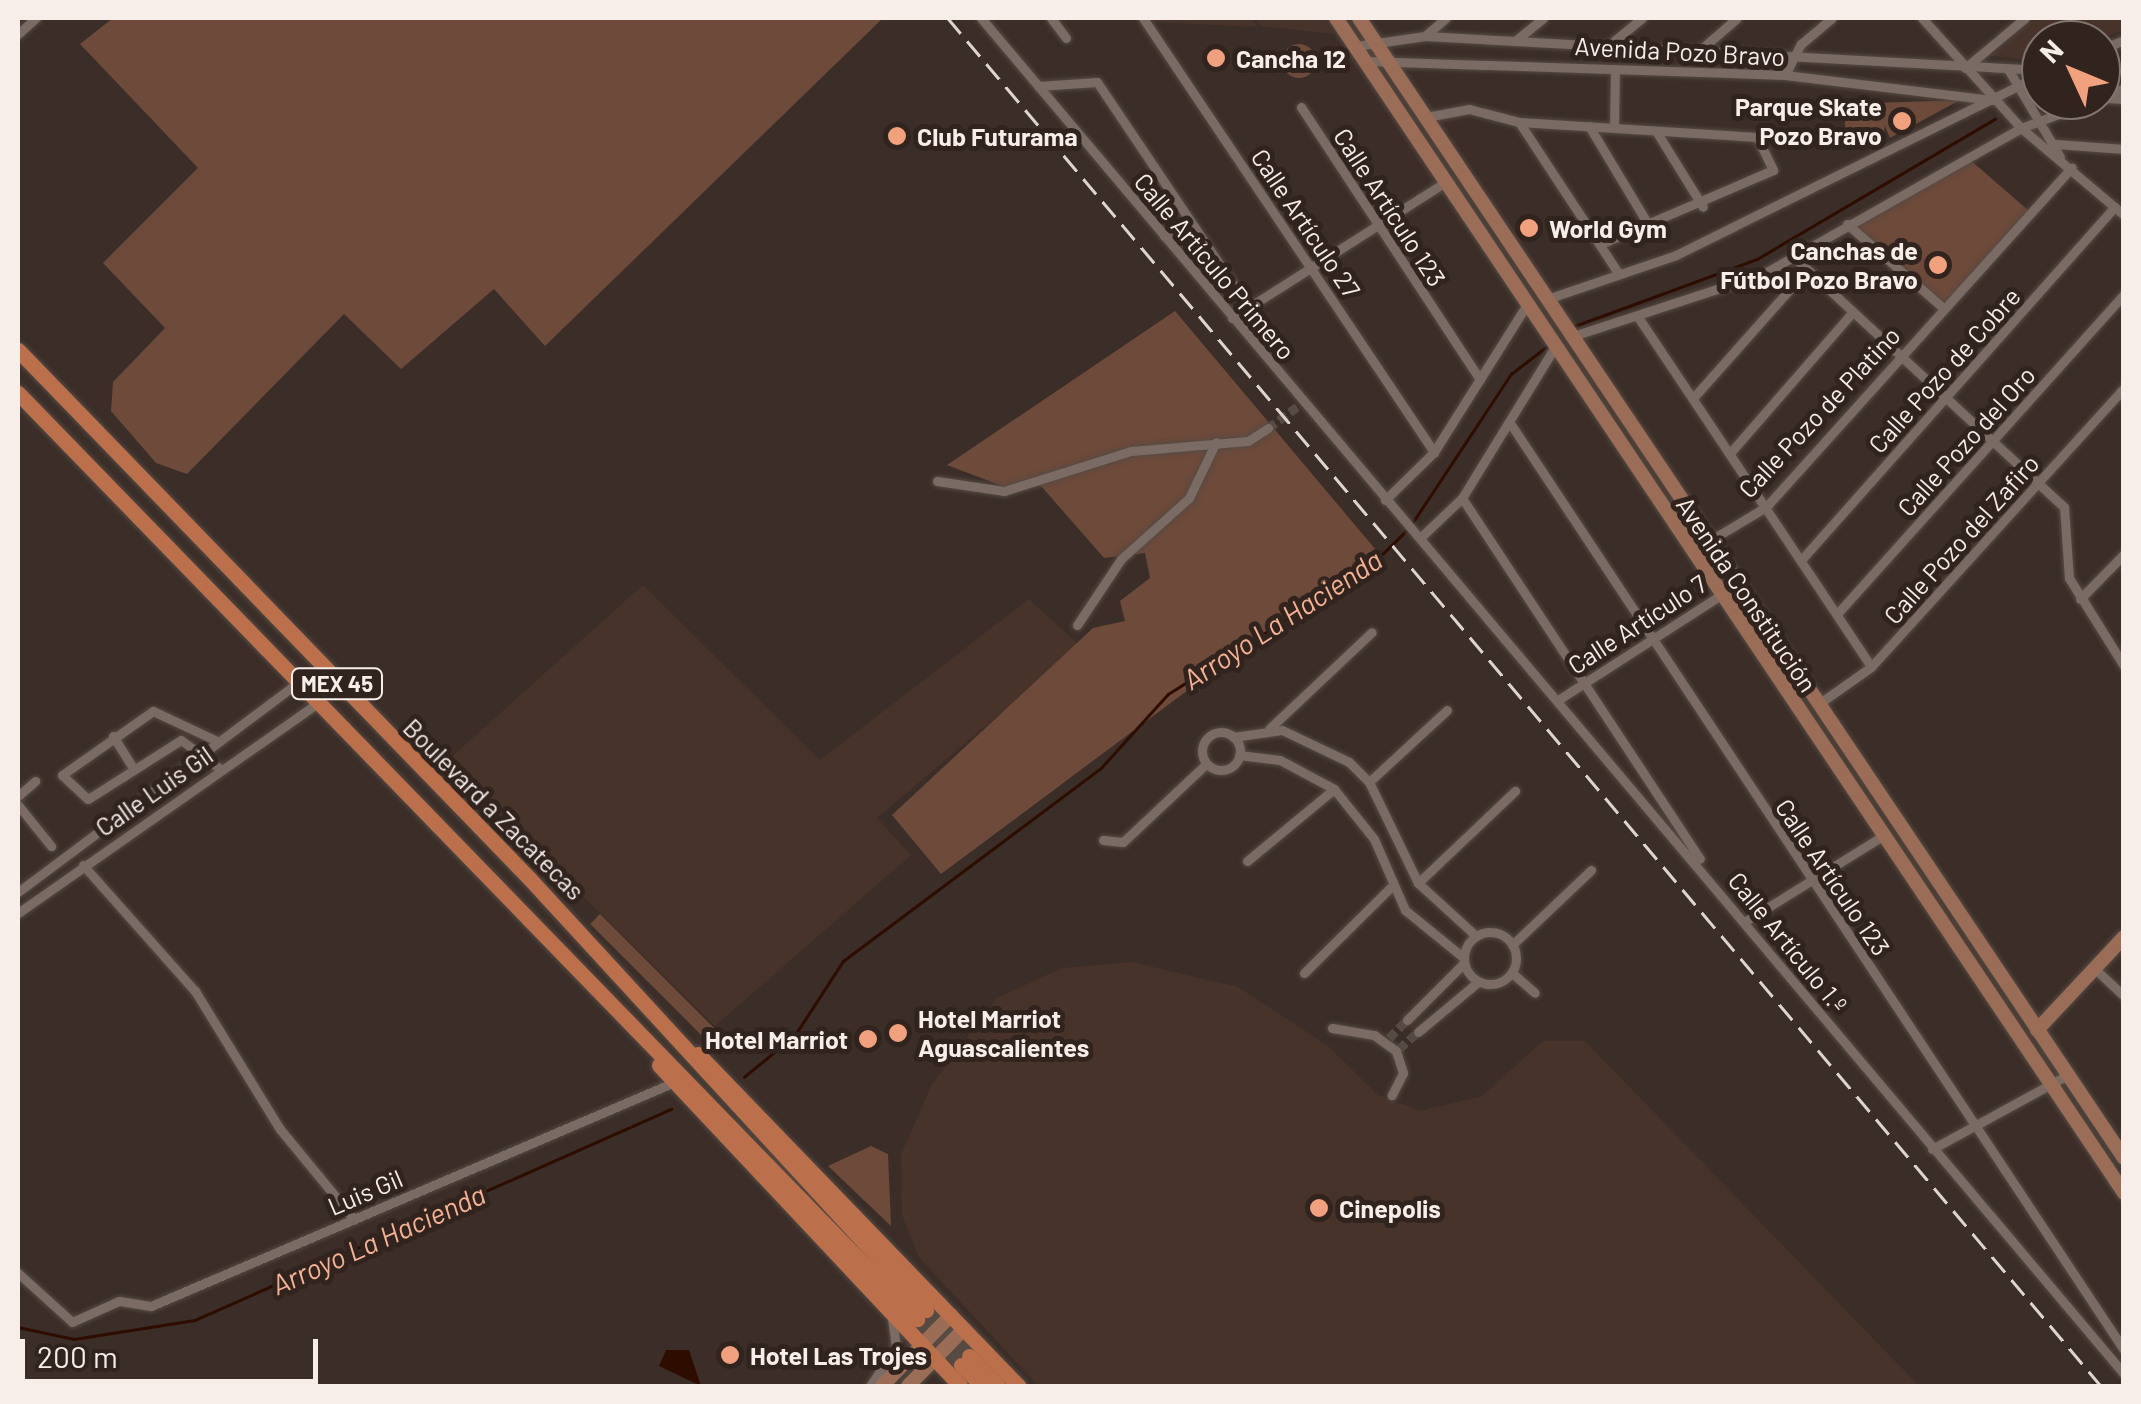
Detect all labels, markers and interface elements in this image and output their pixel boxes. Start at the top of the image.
north arrow [2021,20,2121,120]
street label: Avenida Pozo Bravo [1574,31,1786,71]
text: N [2032,32,2070,69]
place label: Cancha 12 [1236,43,1346,73]
marker: Cancha 12 [1205,47,1227,69]
place label: Parque Skate Pozo Bravo [1735,92,1882,151]
marker: Parque Skate Pozo Bravo [1891,110,1913,132]
place label: Club Futurama [917,121,1078,151]
street label: Calle Artículo 123 [1328,122,1452,292]
marker: Club Futurama [886,125,908,147]
street label: Calle Artículo 27 [1245,143,1367,303]
street label: Calle Artículo Primero [1128,167,1302,365]
place label: World Gym [1549,213,1667,243]
marker: World Gym [1518,217,1540,239]
place label: Canchas de Fútbol Pozo Bravo [1720,236,1918,295]
marker: Canchas de Fútbol Pozo Bravo [1927,254,1949,276]
street label: Calle Pozo de Cobre [1862,281,2026,459]
street label: Calle Pozo de Platino [1732,320,1906,504]
street label: Calle Pozo del Oro [1891,360,2041,522]
street label: Calle Pozo del Zafiro [1877,448,2045,630]
street label: Avenida Constitución [1671,491,1823,697]
water label: Arroyo La Hacienda [1176,542,1388,696]
street label: Calle Artículo 7 [1562,568,1712,680]
road number: MEX 45 [290,667,384,701]
street label: Boulevard a Zacatecas [397,712,591,906]
street label: Calle Luis Gil [90,740,218,842]
street label: Calle Artículo 123 [1770,793,1896,961]
street label: Calle Artículo 1.º [1722,866,1854,1018]
place label: Hotel Marriot Aguascalientes [918,1004,1089,1063]
marker: Hotel Marriot Aguascalientes [887,1022,909,1044]
place label: Hotel Marriot [705,1024,848,1054]
marker: Hotel Marriot [857,1028,879,1050]
street label: Luis Gil [323,1163,407,1221]
water label: Arroyo La Hacienda [266,1177,490,1301]
place label: Cinepolis [1339,1193,1441,1223]
marker: Cinepolis [1308,1197,1330,1219]
scale bar [25,1319,322,1381]
text: 200 m [37,1338,118,1374]
place label: Hotel Las Trojes [750,1340,927,1370]
marker: Hotel Las Trojes [719,1344,741,1366]

